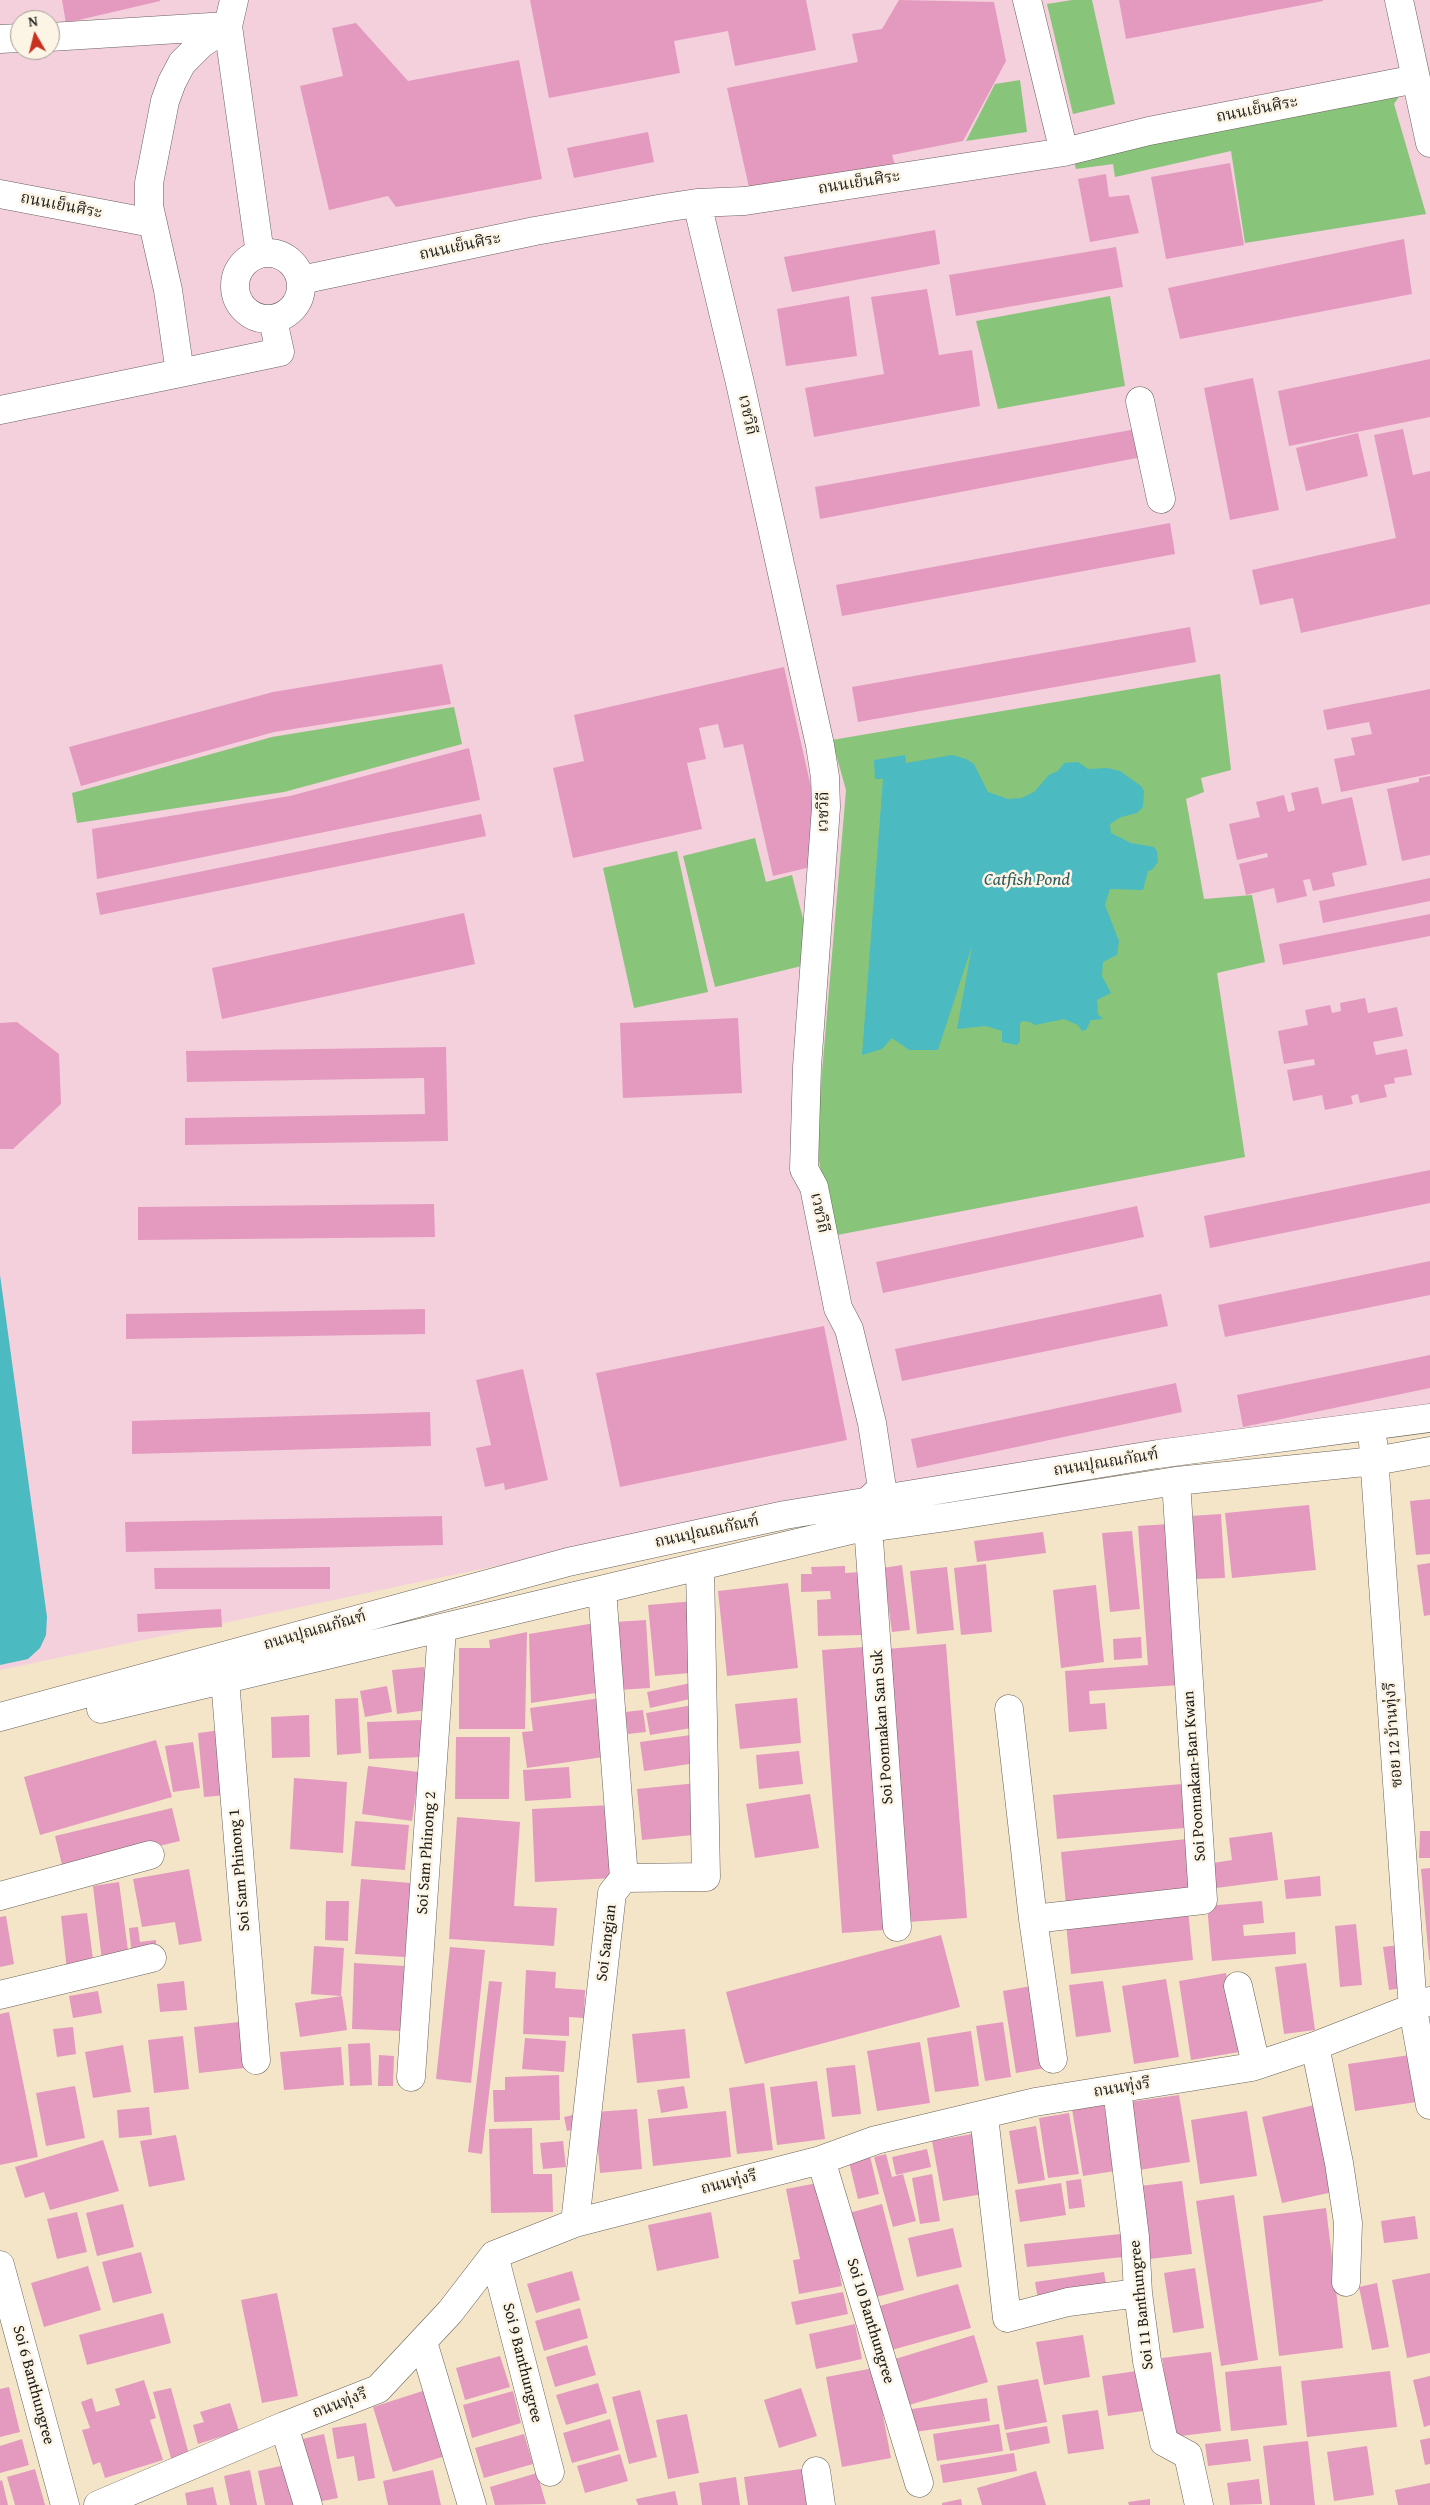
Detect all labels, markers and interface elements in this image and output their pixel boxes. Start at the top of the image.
north arrow [10,10,60,60]
text: N [27,11,39,32]
street label: ถนนเย็นศิระ [1215,93,1299,127]
street label: ถนนเย็นศิระ [817,167,901,199]
street label: ถนนเย็นศิระ [19,189,103,223]
street label: ถนนเย็นศิระ [418,229,502,265]
street label: เวชวิถี [733,393,761,437]
street label: เวชวิถี [814,791,834,833]
water label: Catfish Pond [984,869,1070,891]
street label: เวชวิถี [805,1191,833,1235]
street label: ถนนปุณณกัณฑ์ [1052,1445,1160,1481]
street label: ถนนปุณณกัณฑ์ [653,1512,761,1552]
street label: ถนนปุณณกัณฑ์ [261,1607,369,1655]
street label: Soi Poonnakan San Suk [868,1649,898,1805]
street label: ซอย 12 บ้านทุ่งรี [1381,1682,1407,1788]
street label: Soi Poonnakan-Ban Kwan [1179,1690,1211,1862]
street label: Soi Sam Phinong 2 [413,1791,441,1915]
street label: Soi Sam Phinong 1 [225,1808,255,1932]
street label: Soi Sangjan [593,1904,621,1982]
street label: ถนนทุ่งรี [1092,2074,1152,2102]
street label: ถนนทุ่งรี [699,2167,759,2199]
street label: Soi 11 Banthungree [1126,2239,1158,2371]
street label: Soi 10 Banthungree [842,2256,898,2386]
street label: Soi 9 Banthungree [498,2301,546,2425]
street label: Soi 6 Banthungree [8,2323,58,2447]
street label: ถนนทุ่งรี [310,2385,370,2423]

